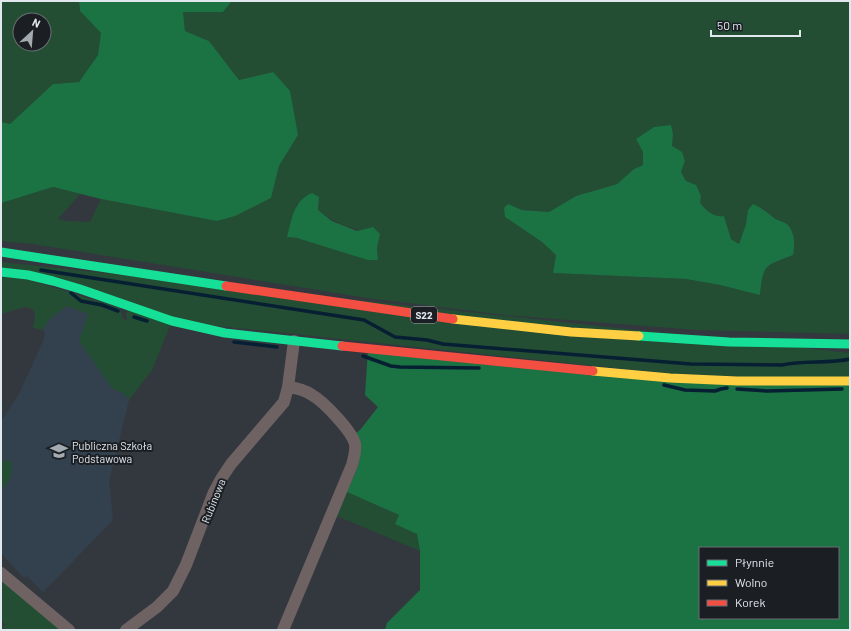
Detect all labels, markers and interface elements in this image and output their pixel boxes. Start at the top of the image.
north arrow [12,12,52,52]
scale bar [711,12,800,38]
text: N [30,15,43,30]
text: 50 m [717,18,742,32]
road number: S22 [411,307,437,323]
place label: Publiczna Szkoła Podstawowa [72,439,152,465]
school or university icon: Publiczna Szkoła Podstawowa [49,441,69,461]
street label: Rubinowa [198,477,228,525]
legend [699,547,839,619]
text: Płynnie [735,555,774,569]
text: Wolno [735,575,767,589]
text: Korek [735,595,765,609]

